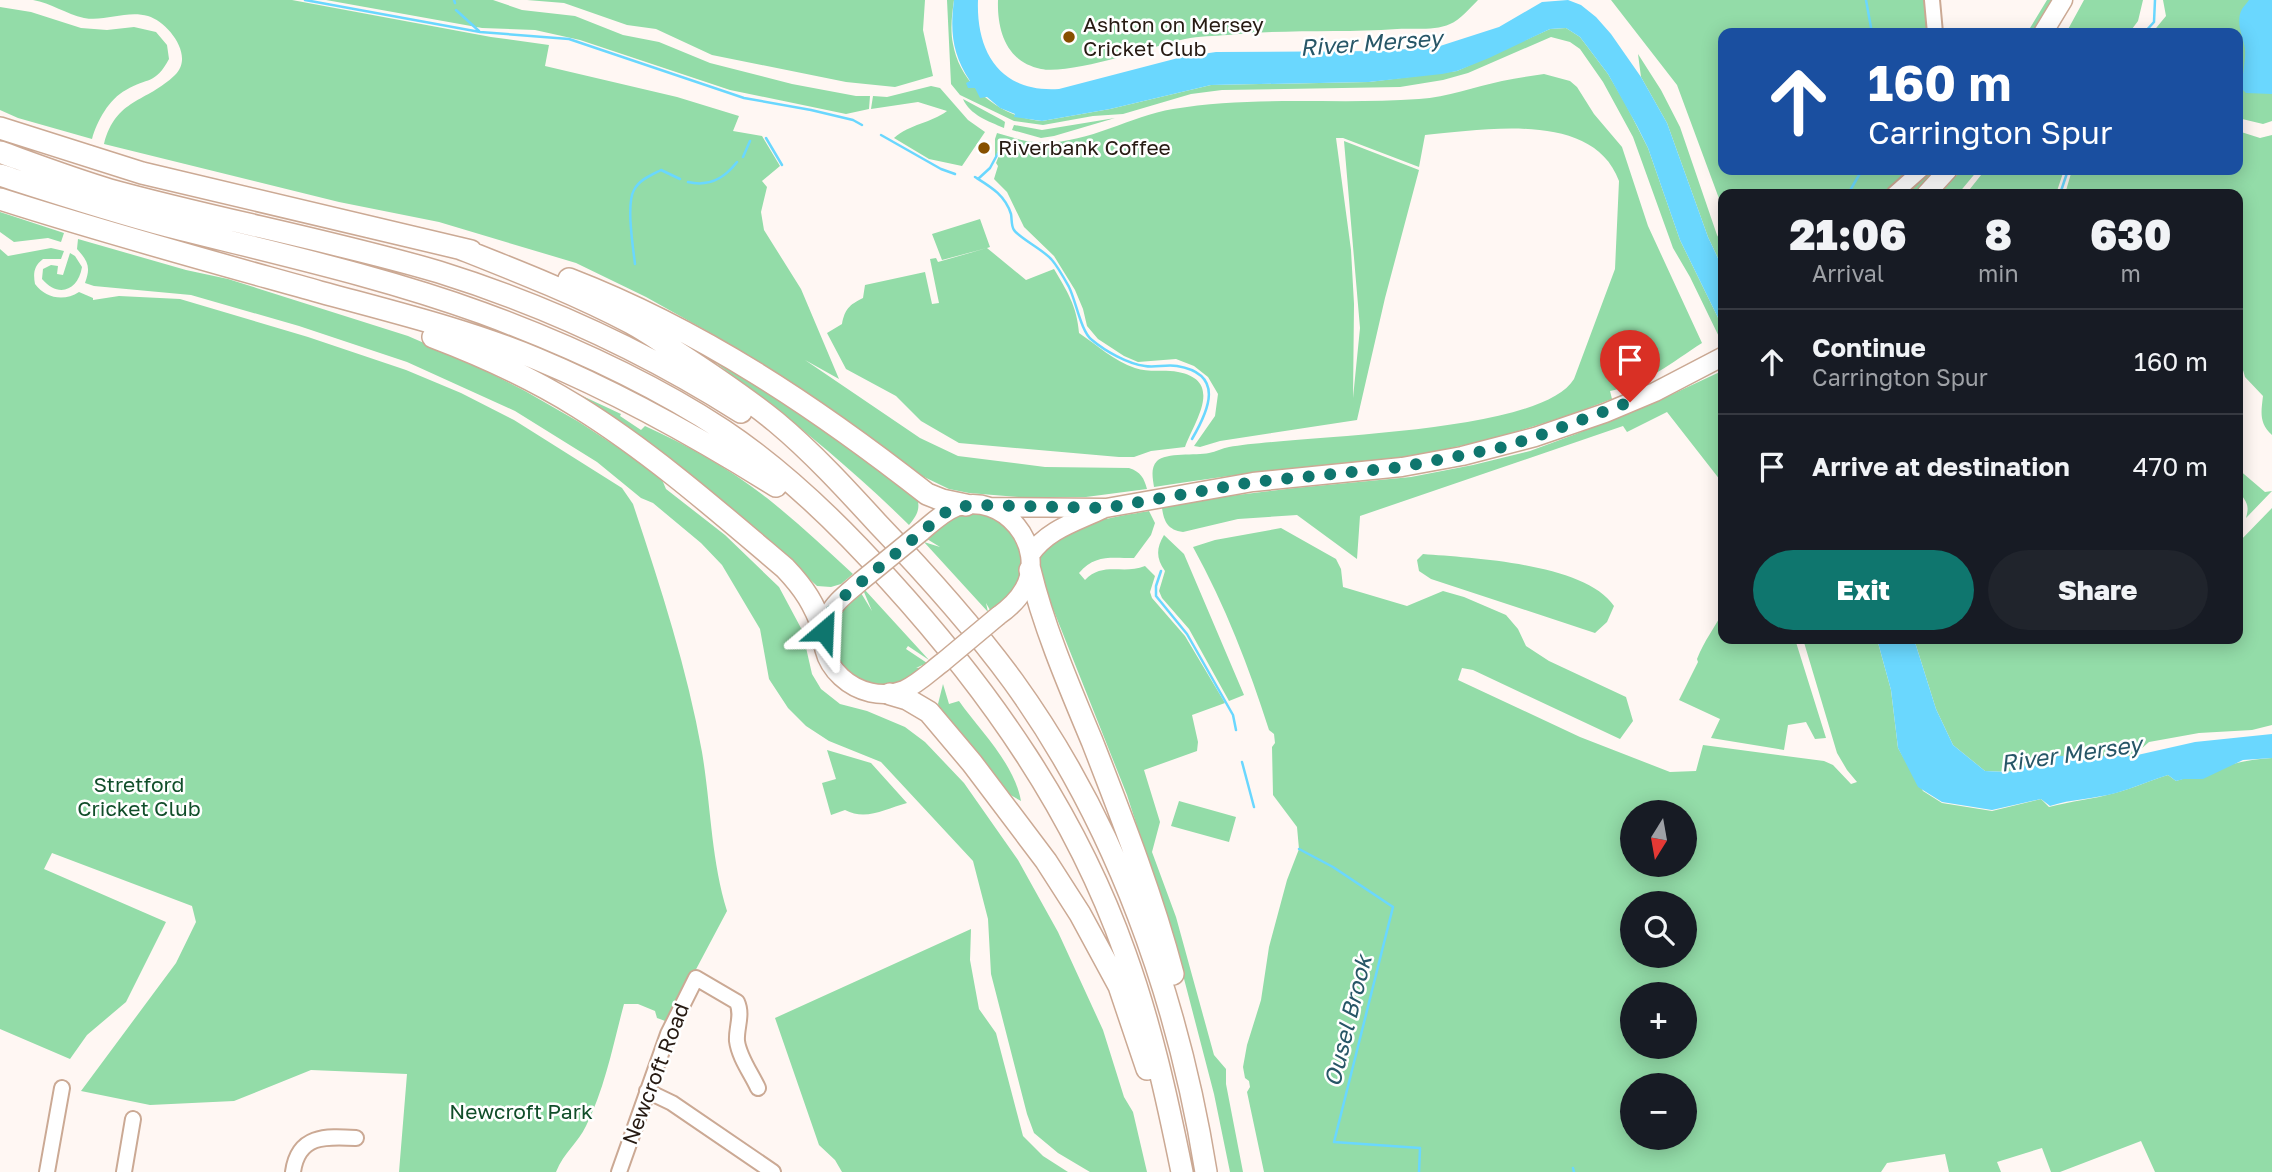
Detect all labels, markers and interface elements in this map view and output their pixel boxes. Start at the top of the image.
place label: Ashton on Mersey Cricket Club [1083,11,1264,61]
water label: River Mersey [1299,23,1446,61]
marker: Ashton on Mersey Cricket Club [1061,29,1077,45]
text: 160 m [1868,53,2011,112]
icon: ahead [1753,56,1844,147]
text: Carrington Spur [1868,113,2112,151]
place label: Riverbank Coffee [998,134,1171,160]
marker: Riverbank Coffee [976,140,992,156]
text: 21:06 [1789,209,1907,259]
text: 8 [1985,209,2012,259]
text: 630 [2090,209,2172,259]
text: Arrival [1812,259,1884,287]
text: min [1978,259,2019,287]
text: m [2121,259,2141,287]
pin [1600,330,1660,402]
text: Continue [1812,332,1926,363]
icon: arrive [1611,341,1649,379]
icon: ahead [1753,343,1791,381]
text: 160 m [2134,346,2208,377]
text: Carrington Spur [1812,363,1988,391]
icon: arrive [1753,448,1791,486]
text: Arrive at destination [1812,451,2070,482]
text: 470 m [2133,451,2208,482]
button: Exit [1753,550,1974,630]
button: Share [1988,550,2208,630]
position arrow [787,594,861,668]
water label: River Mersey [1998,729,2146,777]
park label: Stretford Cricket Club [77,771,201,821]
north arrow [1620,800,1698,877]
map controls [1620,800,1697,1150]
button: search [1620,891,1697,968]
water label: Ousel Brook [1317,950,1377,1089]
button: + [1620,982,1697,1059]
street label: Newcroft Road [616,999,694,1148]
button: − [1620,1073,1697,1150]
park label: Newcroft Park [449,1098,593,1124]

